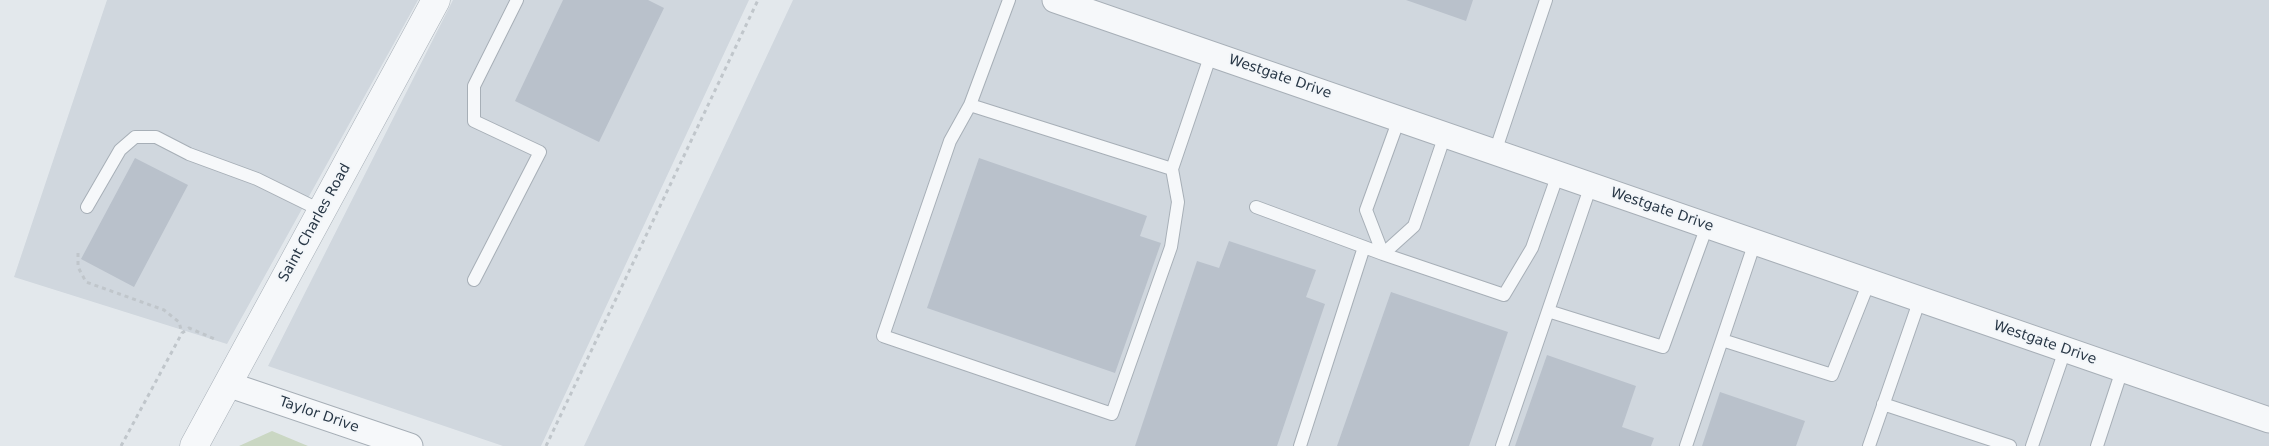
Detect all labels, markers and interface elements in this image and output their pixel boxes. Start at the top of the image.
street label: Westgate Drive [1226,52,1334,102]
street label: Saint Charles Road [276,161,354,285]
street label: Westgate Drive [1608,185,1716,235]
street label: Westgate Drive [1991,318,2099,368]
street label: Taylor Drive [277,394,361,436]

